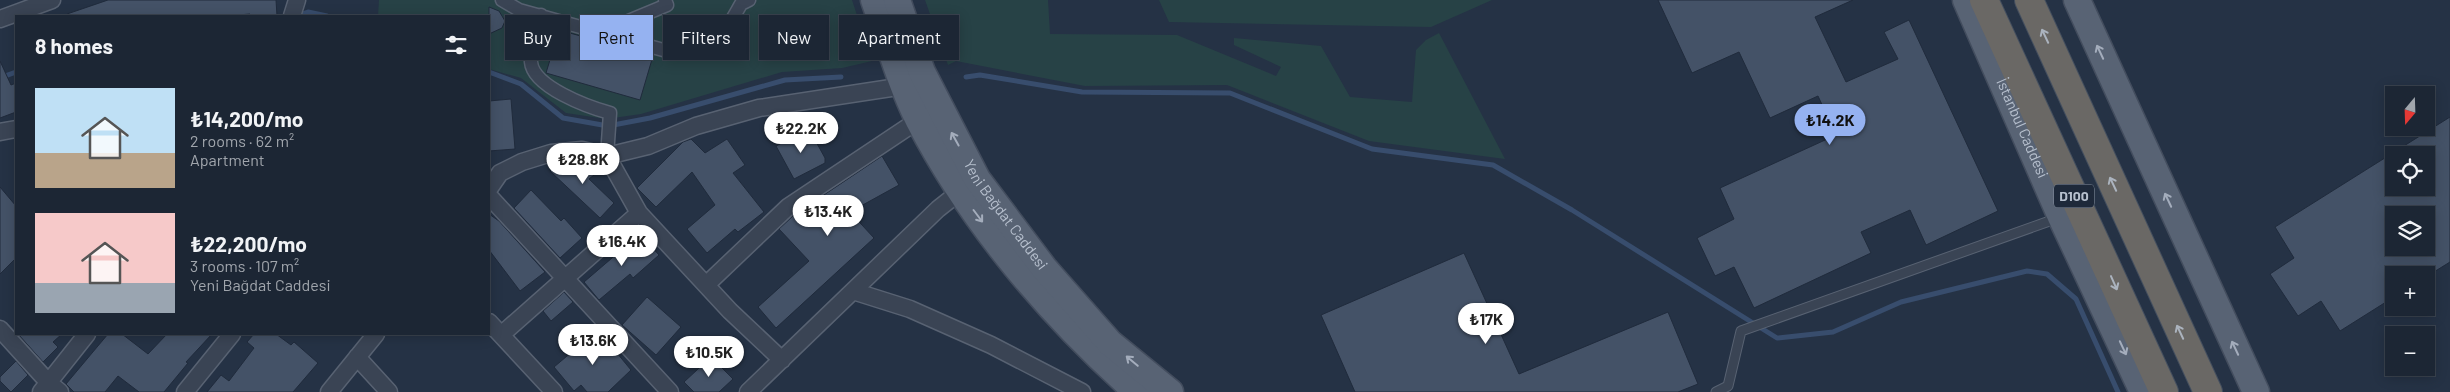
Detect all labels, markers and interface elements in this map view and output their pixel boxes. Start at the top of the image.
chip: Buy [505,15,570,60]
chip: Rent [580,15,653,60]
chip: Filters [663,15,749,60]
chip: New [759,15,829,60]
chip: Apartment [839,15,959,60]
one-way arrow [2040,29,2050,44]
icon: filters [442,31,470,59]
text: 8 homes [35,33,113,58]
one-way arrow [2095,45,2105,60]
street label: İstanbul Caddesi [1993,75,2053,180]
north arrow [2385,86,2435,136]
map controls [2385,86,2435,376]
pin: ₺14.2K [1789,104,1871,146]
text: ₺14,200/mo [190,106,304,131]
icon: home [75,108,135,168]
text: ₺14.2K [1805,110,1855,129]
pin: ₺22.2K [760,112,842,154]
text: ₺22.2K [775,118,827,137]
text: 2 rooms · 62 m² [190,131,294,150]
one-way arrow [950,132,960,147]
pin: ₺28.8K [542,142,624,185]
button: locate [2385,146,2435,196]
text: ₺28.8K [558,149,608,168]
text: Apartment [190,150,265,169]
street label: Yeni Bağdat Caddesi [961,156,1052,273]
one-way arrow [2108,177,2117,192]
road number: D100 [2054,185,2094,208]
one-way arrow [2163,193,2172,208]
pin: ₺13.4K [787,194,869,237]
text: ₺13.4K [804,201,852,220]
button: layers [2385,206,2435,256]
one-way arrow [973,209,984,222]
pin: ₺16.4K [581,224,663,267]
text: ₺22,200/mo [190,231,307,256]
text: ₺16.4K [598,231,646,250]
icon: home [75,233,135,293]
text: 3 rooms · 107 m² [190,256,299,275]
button: + [2385,266,2435,316]
text: Yeni Bağdat Caddesi [190,275,330,294]
one-way arrow [2110,275,2120,290]
pin: ₺17K [1456,302,1516,345]
text: ₺17K [1469,309,1503,328]
pin: ₺13.6K [552,324,634,366]
one-way arrow [2175,325,2185,340]
button: − [2385,326,2435,376]
text: ₺13.6K [569,330,617,349]
pin: ₺10.5K [668,336,750,378]
one-way arrow [2118,340,2128,355]
one-way arrow [2230,341,2240,356]
text: ₺10.5K [685,342,733,361]
one-way arrow [1126,356,1139,367]

